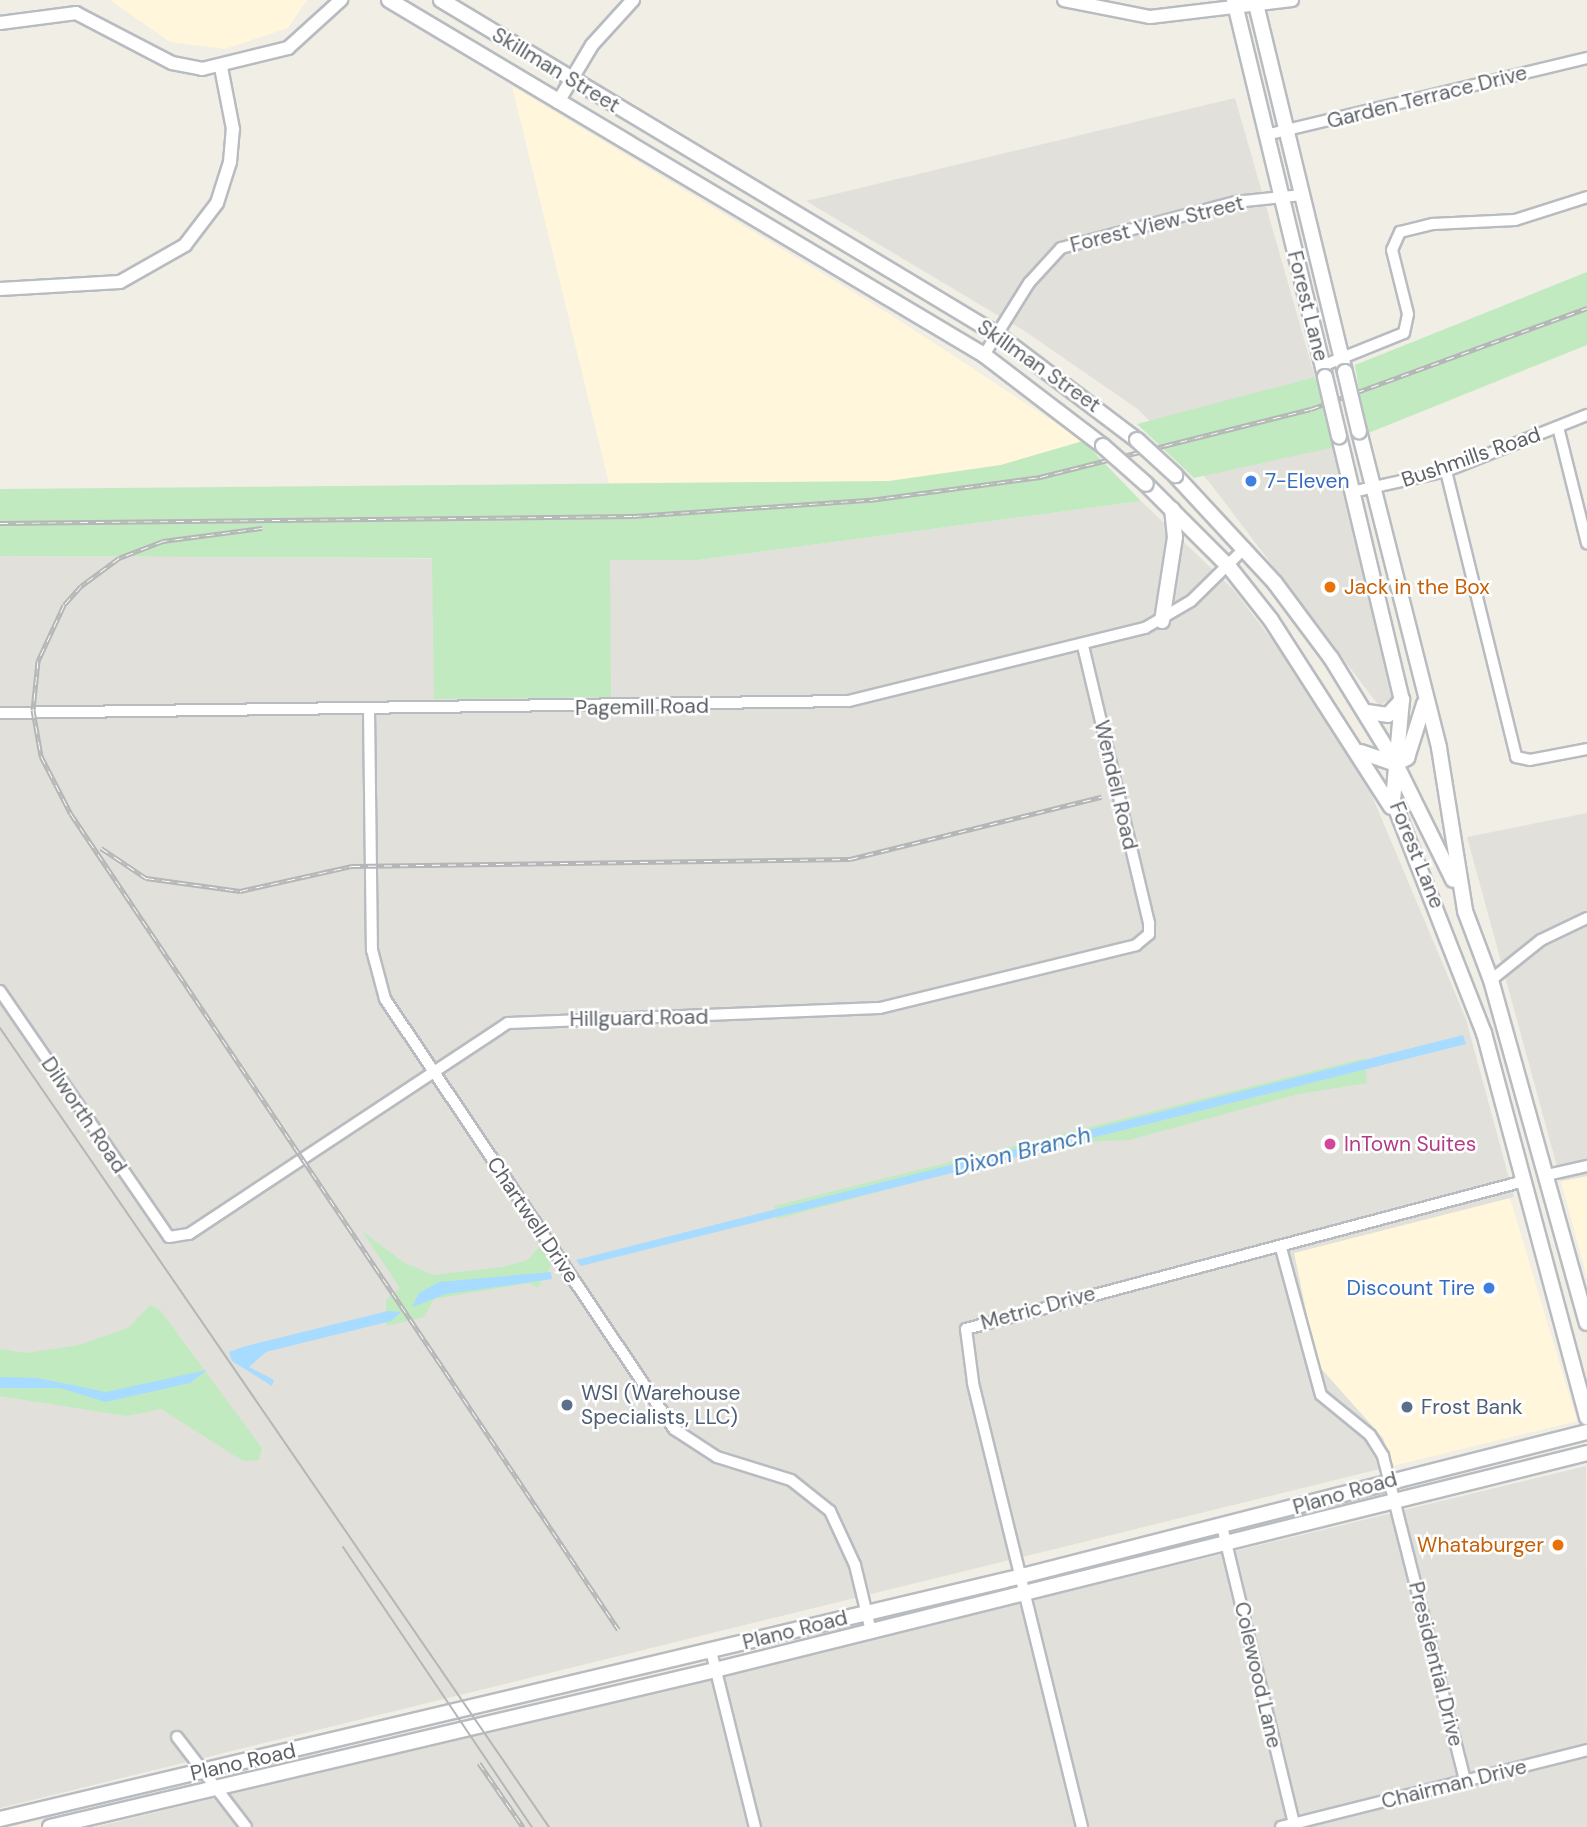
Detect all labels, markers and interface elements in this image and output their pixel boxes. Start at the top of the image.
street label: Skillman Street [488,22,624,118]
street label: Garden Terrace Drive [1324,60,1530,134]
street label: Forest View Street [1068,190,1246,258]
street label: Forest Lane [1282,248,1334,364]
street label: Skillman Street [973,314,1105,418]
street label: Bushmills Road [1398,421,1544,493]
place label: 7-Eleven [1265,468,1349,494]
marker: 7-Eleven [1243,473,1259,489]
place label: Jack in the Box [1344,574,1490,600]
marker: Jack in the Box [1322,579,1338,595]
street label: Pagemill Road [575,693,709,721]
street label: Wendell Road [1089,718,1143,852]
street label: Forest Lane [1384,798,1450,912]
street label: Hillguard Road [569,1004,709,1032]
street label: Dilworth Road [36,1052,132,1178]
water label: Dixon Branch [950,1121,1094,1181]
place label: InTown Suites [1344,1131,1476,1157]
marker: InTown Suites [1322,1136,1338,1152]
street label: Chartwell Drive [482,1152,584,1288]
place label: Discount Tire [1346,1275,1475,1301]
marker: Discount Tire [1481,1280,1497,1296]
street label: Metric Drive [978,1281,1098,1335]
place label: WSI (Warehouse Specialists, LLC) [581,1380,741,1430]
place label: Frost Bank [1421,1394,1523,1420]
marker: WSI (Warehouse Specialists, LLC) [559,1397,575,1413]
marker: Frost Bank [1399,1399,1415,1415]
street label: Plano Road [1290,1466,1400,1520]
place label: Whataburger [1417,1532,1544,1558]
marker: Whataburger [1550,1537,1566,1553]
street label: Presidential Drive [1403,1579,1469,1749]
street label: Colewood Lane [1229,1599,1287,1751]
street label: Plano Road [740,1605,850,1655]
street label: Plano Road [188,1738,298,1786]
street label: Chairman Drive [1379,1754,1529,1814]

